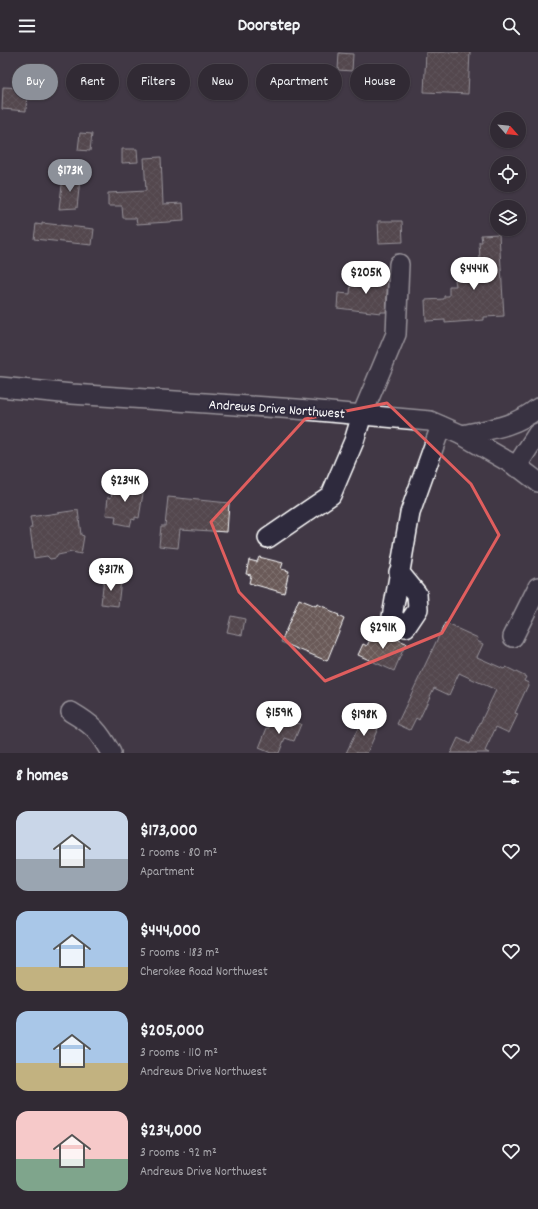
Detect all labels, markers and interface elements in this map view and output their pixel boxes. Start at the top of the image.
text: Doorstep [238,14,300,39]
icon: menu [16,15,38,37]
icon: search [500,15,522,37]
chip: Buy [12,64,58,100]
chip: Rent [66,64,119,100]
chip: Filters [127,64,190,100]
chip: New [198,64,248,100]
chip: Apartment [256,64,342,100]
chip: House [350,64,410,100]
north arrow [490,112,526,148]
map controls [490,112,526,236]
button: locate [490,156,526,192]
pin: $173K [42,159,98,193]
text: $173K [57,162,83,181]
button: layers [490,200,526,236]
pin: $444K [446,257,502,291]
text: $444K [460,260,488,279]
pin: $205K [338,261,394,295]
text: $205K [350,264,382,283]
street label: Andrews Drive Northwest [208,395,346,425]
pin: $234K [97,469,153,503]
text: $234K [110,472,140,491]
pin: $317K [83,558,139,592]
text: $317K [98,561,124,580]
pin: $291K [355,616,411,650]
text: $291K [369,619,397,638]
pin: $159K [251,701,307,735]
pin: $198K [336,703,392,737]
text: $159K [265,704,293,723]
text: $198K [351,706,377,725]
text: 8 homes [16,765,68,789]
icon: filters [500,766,522,788]
text: $173,000 [140,820,197,844]
icon: home [48,827,96,875]
icon: heart [500,840,522,862]
text: 2 rooms · 80 m² [140,844,217,863]
text: Apartment [140,863,194,882]
text: $444,000 [140,920,201,944]
icon: home [48,927,96,975]
icon: heart [500,940,522,962]
text: 5 rooms · 183 m² [140,944,219,963]
text: Cherokee Road Northwest [140,963,268,982]
text: $205,000 [140,1020,204,1044]
icon: home [48,1027,96,1075]
icon: heart [500,1040,522,1062]
text: 3 rooms · 110 m² [140,1044,218,1063]
text: Andrews Drive Northwest [140,1063,267,1082]
text: $234,000 [140,1120,202,1144]
icon: home [48,1127,96,1175]
icon: heart [500,1140,522,1162]
text: 3 rooms · 92 m² [140,1144,217,1163]
text: Andrews Drive Northwest [140,1163,267,1182]

